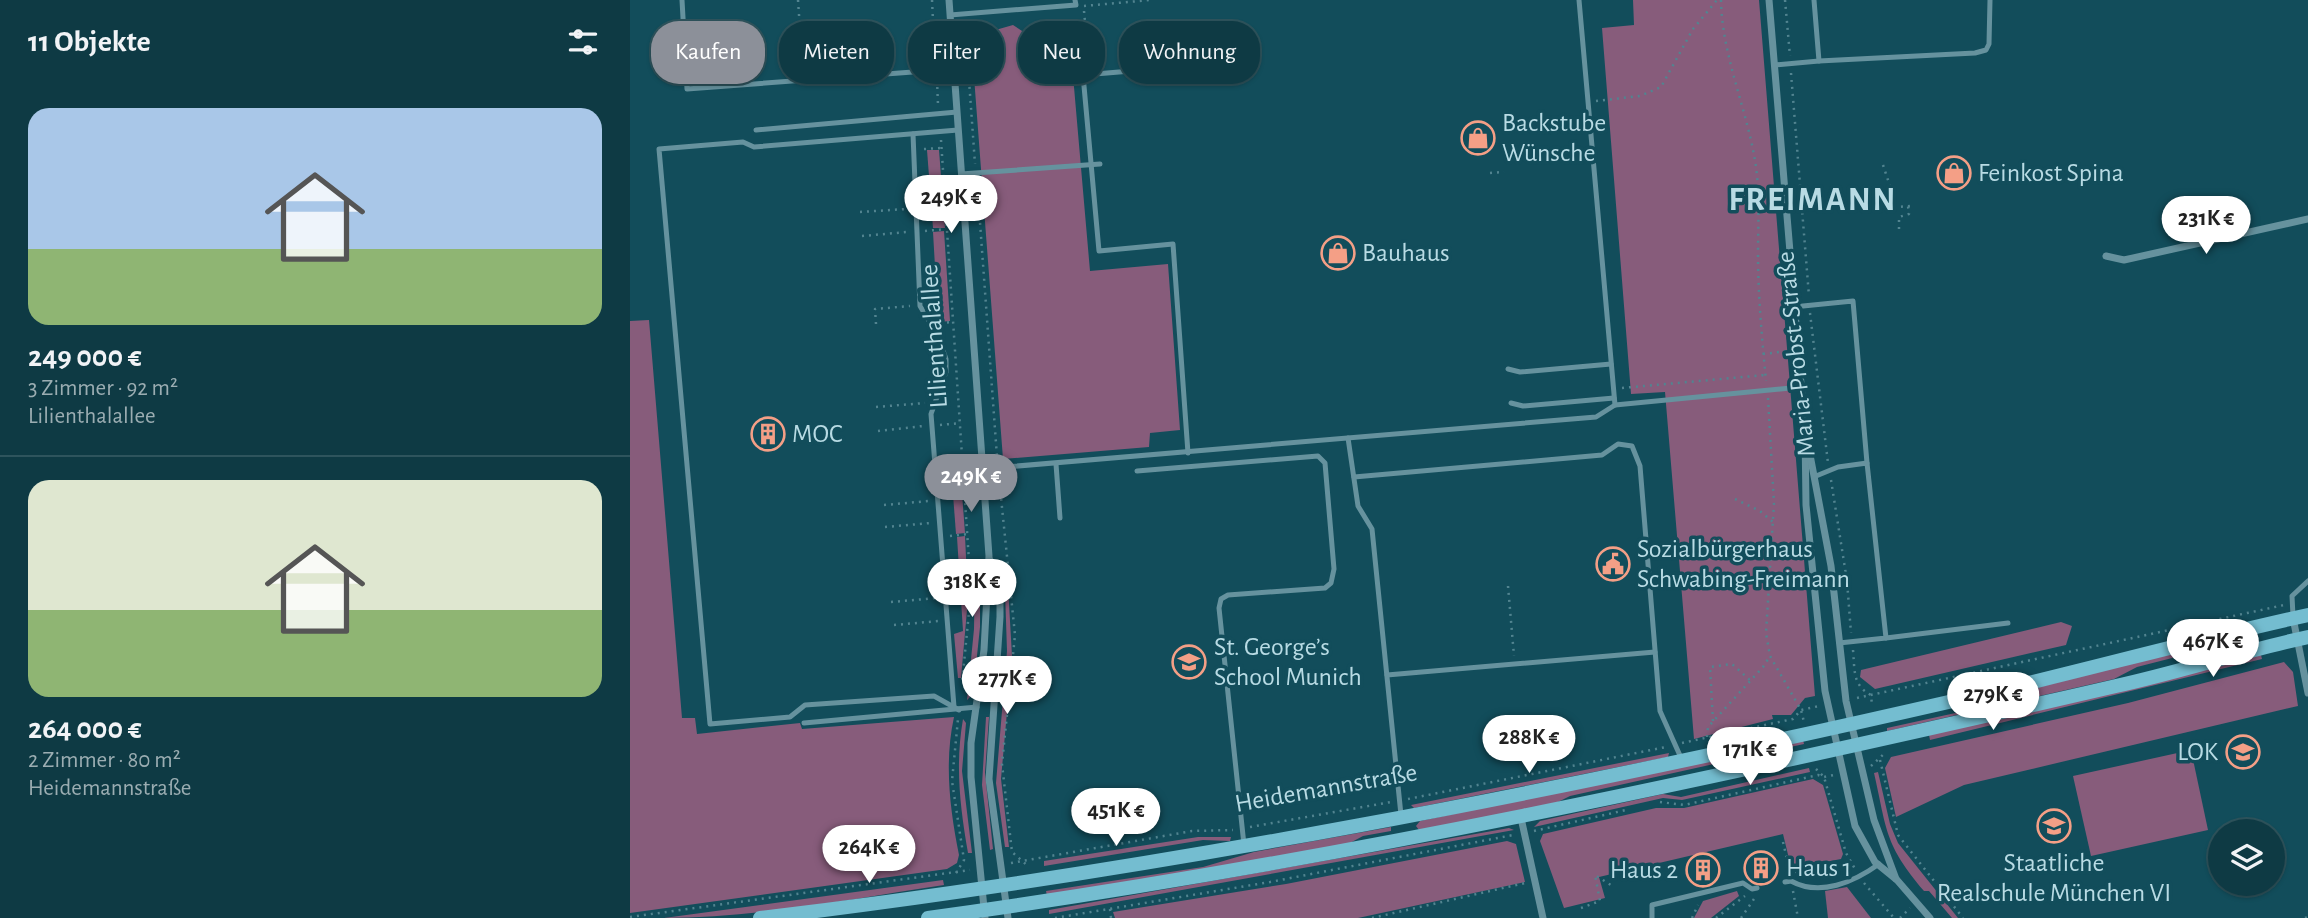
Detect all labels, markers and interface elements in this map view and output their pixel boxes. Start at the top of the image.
chip: Kaufen [651,21,765,84]
chip: Mieten [779,21,894,84]
chip: Filter [908,21,1004,84]
chip: Neu [1018,21,1105,84]
chip: Wohnung [1119,21,1260,84]
icon: filters [564,23,602,61]
text: 11 Objekte [28,27,151,57]
place label: Backstube Wünsche [1502,110,1606,166]
shop icon: Backstube Wünsche [1459,119,1497,157]
icon: home [252,154,378,280]
shop icon: Feinkost Spina [1935,154,1973,192]
place label: Feinkost Spina [1978,160,2124,186]
pin: 249K € [894,176,1008,235]
district label: FREIMANN [1728,184,1898,217]
text: 249K € [920,186,982,209]
pin: 231K € [2149,196,2263,256]
text: 231K € [2178,207,2234,230]
shop icon: Bauhaus [1319,234,1357,272]
place label: Bauhaus [1362,240,1450,266]
street label: Maria-Probst-Straße [1772,250,1820,458]
street label: Lilienthalallee [916,263,952,409]
text: 249 000 € [28,342,142,372]
text: 3 Zimmer · 92 m² [28,377,178,400]
text: Lilienthalallee [28,405,156,428]
building icon: MOC [749,415,787,453]
place label: MOC [792,421,843,447]
pin: 249K € [914,454,1028,514]
text: 249K € [940,465,1002,488]
icon: home [252,526,378,652]
place label: Sozialbürgerhaus Schwabing-Freimann [1637,536,1850,592]
public building icon: Sozialbürgerhaus Schwabing-Freimann [1594,545,1632,583]
pin: 318K € [915,560,1029,619]
text: 318K € [943,570,1001,593]
pin: 467K € [2156,620,2270,679]
text: 467K € [2183,630,2243,653]
place label: St. George’s School Munich [1214,634,1362,690]
school or university icon: St. George’s School Munich [1170,643,1208,681]
pin: 277K € [950,656,1064,716]
text: 277K € [978,667,1036,690]
pin: 279K € [1936,672,2050,732]
text: 279K € [1963,683,2023,706]
text: 264 000 € [28,714,142,744]
pin: 288K € [1472,716,1586,775]
text: 288K € [1498,726,1560,749]
pin: 171K € [1693,728,1807,787]
school or university icon: LOK [2224,733,2262,771]
text: 171K € [1723,738,1777,761]
place label: LOK [2177,739,2219,765]
text: 2 Zimmer · 80 m² [28,749,181,772]
street label: Heidemannstraße [1233,759,1419,817]
text: Heidemannstraße [28,777,191,800]
pin: 451K € [1059,788,1173,848]
text: 451K € [1087,799,1145,822]
school or university icon: Staatliche Realschule München VI [2035,807,2073,845]
map controls [2208,819,2285,896]
button: layers [2208,819,2285,896]
pin: 264K € [812,826,926,885]
text: 264K € [838,836,900,859]
building icon: Haus 1 [1742,849,1780,887]
place label: Staatliche Realschule München VI [1937,850,2171,906]
building icon: Haus 2 [1684,851,1722,889]
place label: Haus 1 [1786,855,1851,881]
place label: Haus 2 [1610,857,1678,883]

